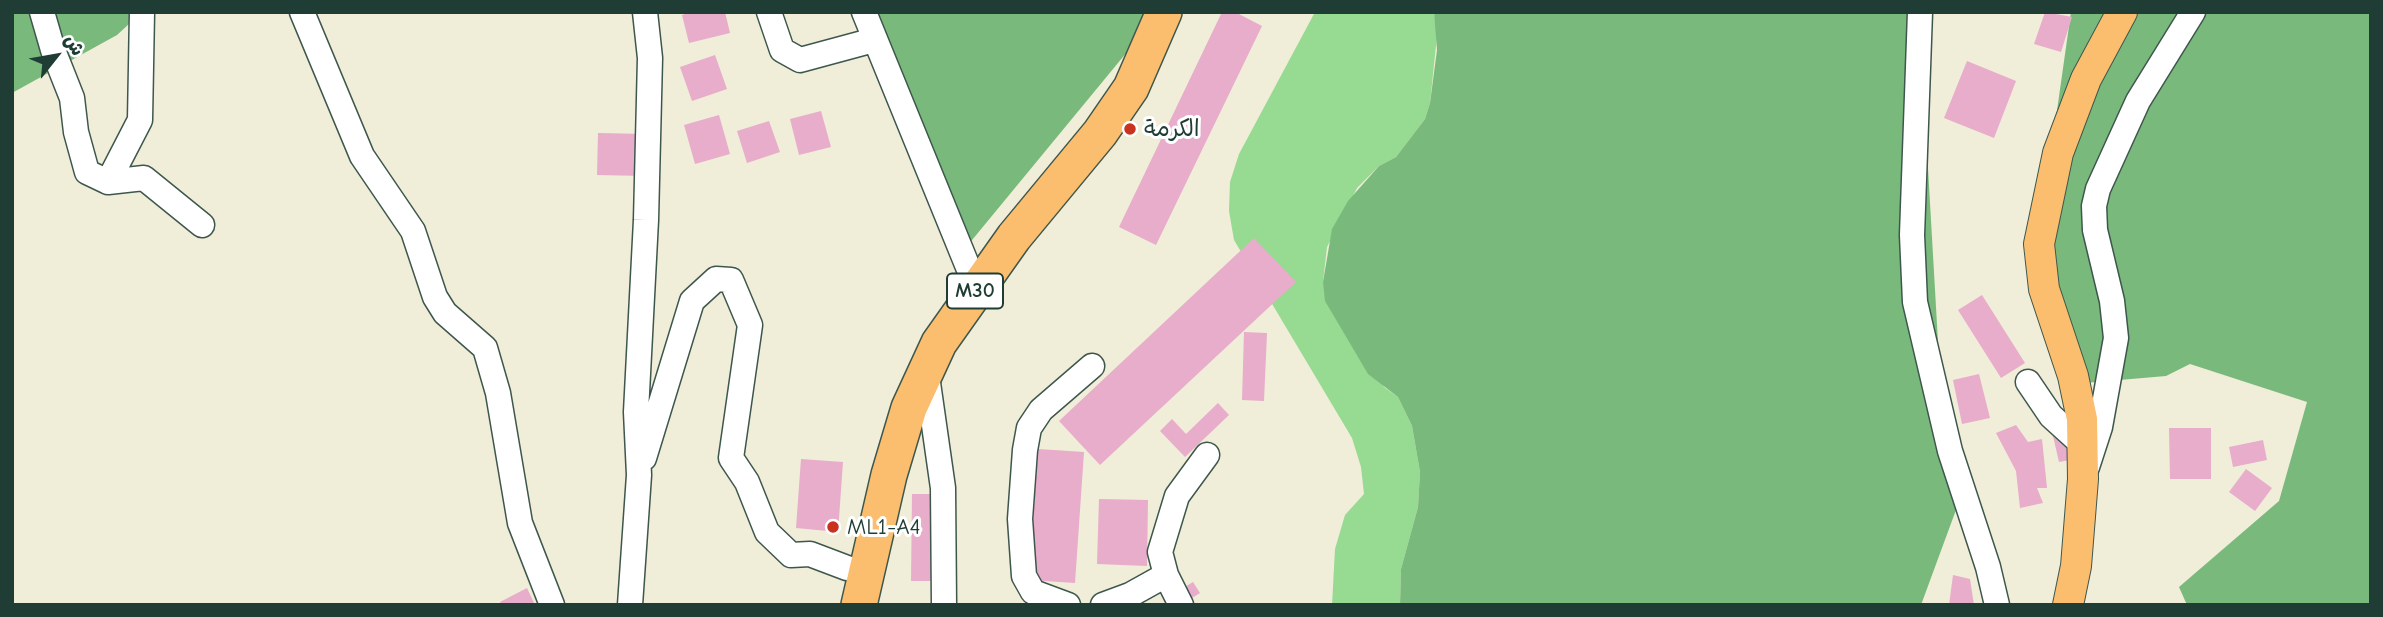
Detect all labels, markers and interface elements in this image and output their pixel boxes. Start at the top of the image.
north arrow [21,21,91,91]
text: ش [59,31,89,60]
place label: الكرمة [1144,115,1200,143]
marker: الكرمة [1122,121,1138,137]
road number: M30 [947,274,1003,308]
place label: ML1-A4 [847,513,921,541]
marker: ML1-A4 [825,519,841,535]

